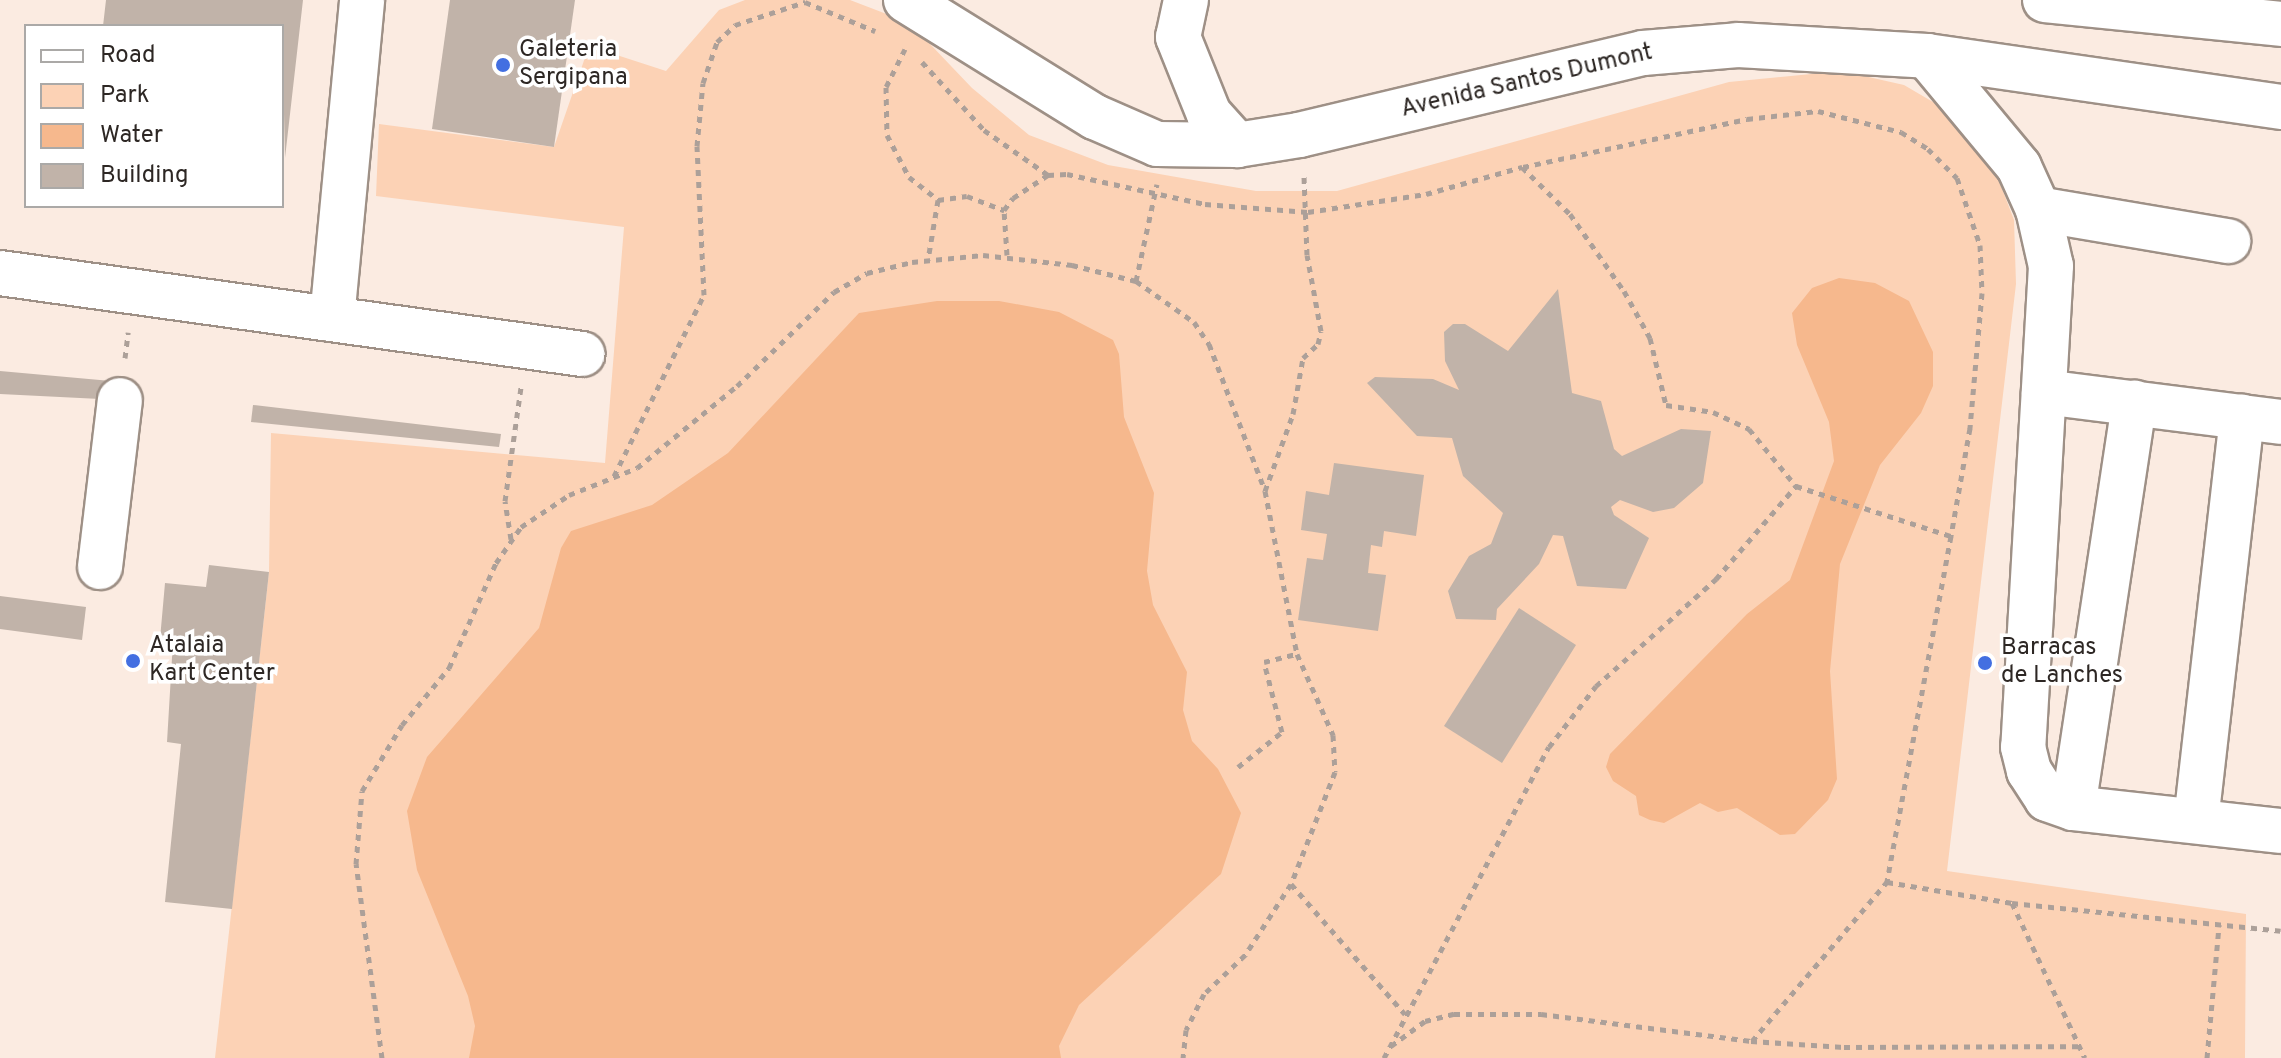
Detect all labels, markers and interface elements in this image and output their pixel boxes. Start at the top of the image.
legend [24,24,284,208]
place label: Galeteria Sergipana [519,37,628,93]
street label: Avenida Santos Dumont [1398,39,1656,125]
text: Road [100,41,156,71]
marker: Galeteria Sergipana [494,56,512,74]
text: Park [100,81,150,111]
text: Water [100,121,163,151]
text: Building [100,161,189,191]
place label: Atalaia Kart Center [149,633,275,689]
place label: Barracas de Lanches [2001,635,2123,691]
marker: Atalaia Kart Center [124,652,142,670]
marker: Barracas de Lanches [1976,654,1994,672]

